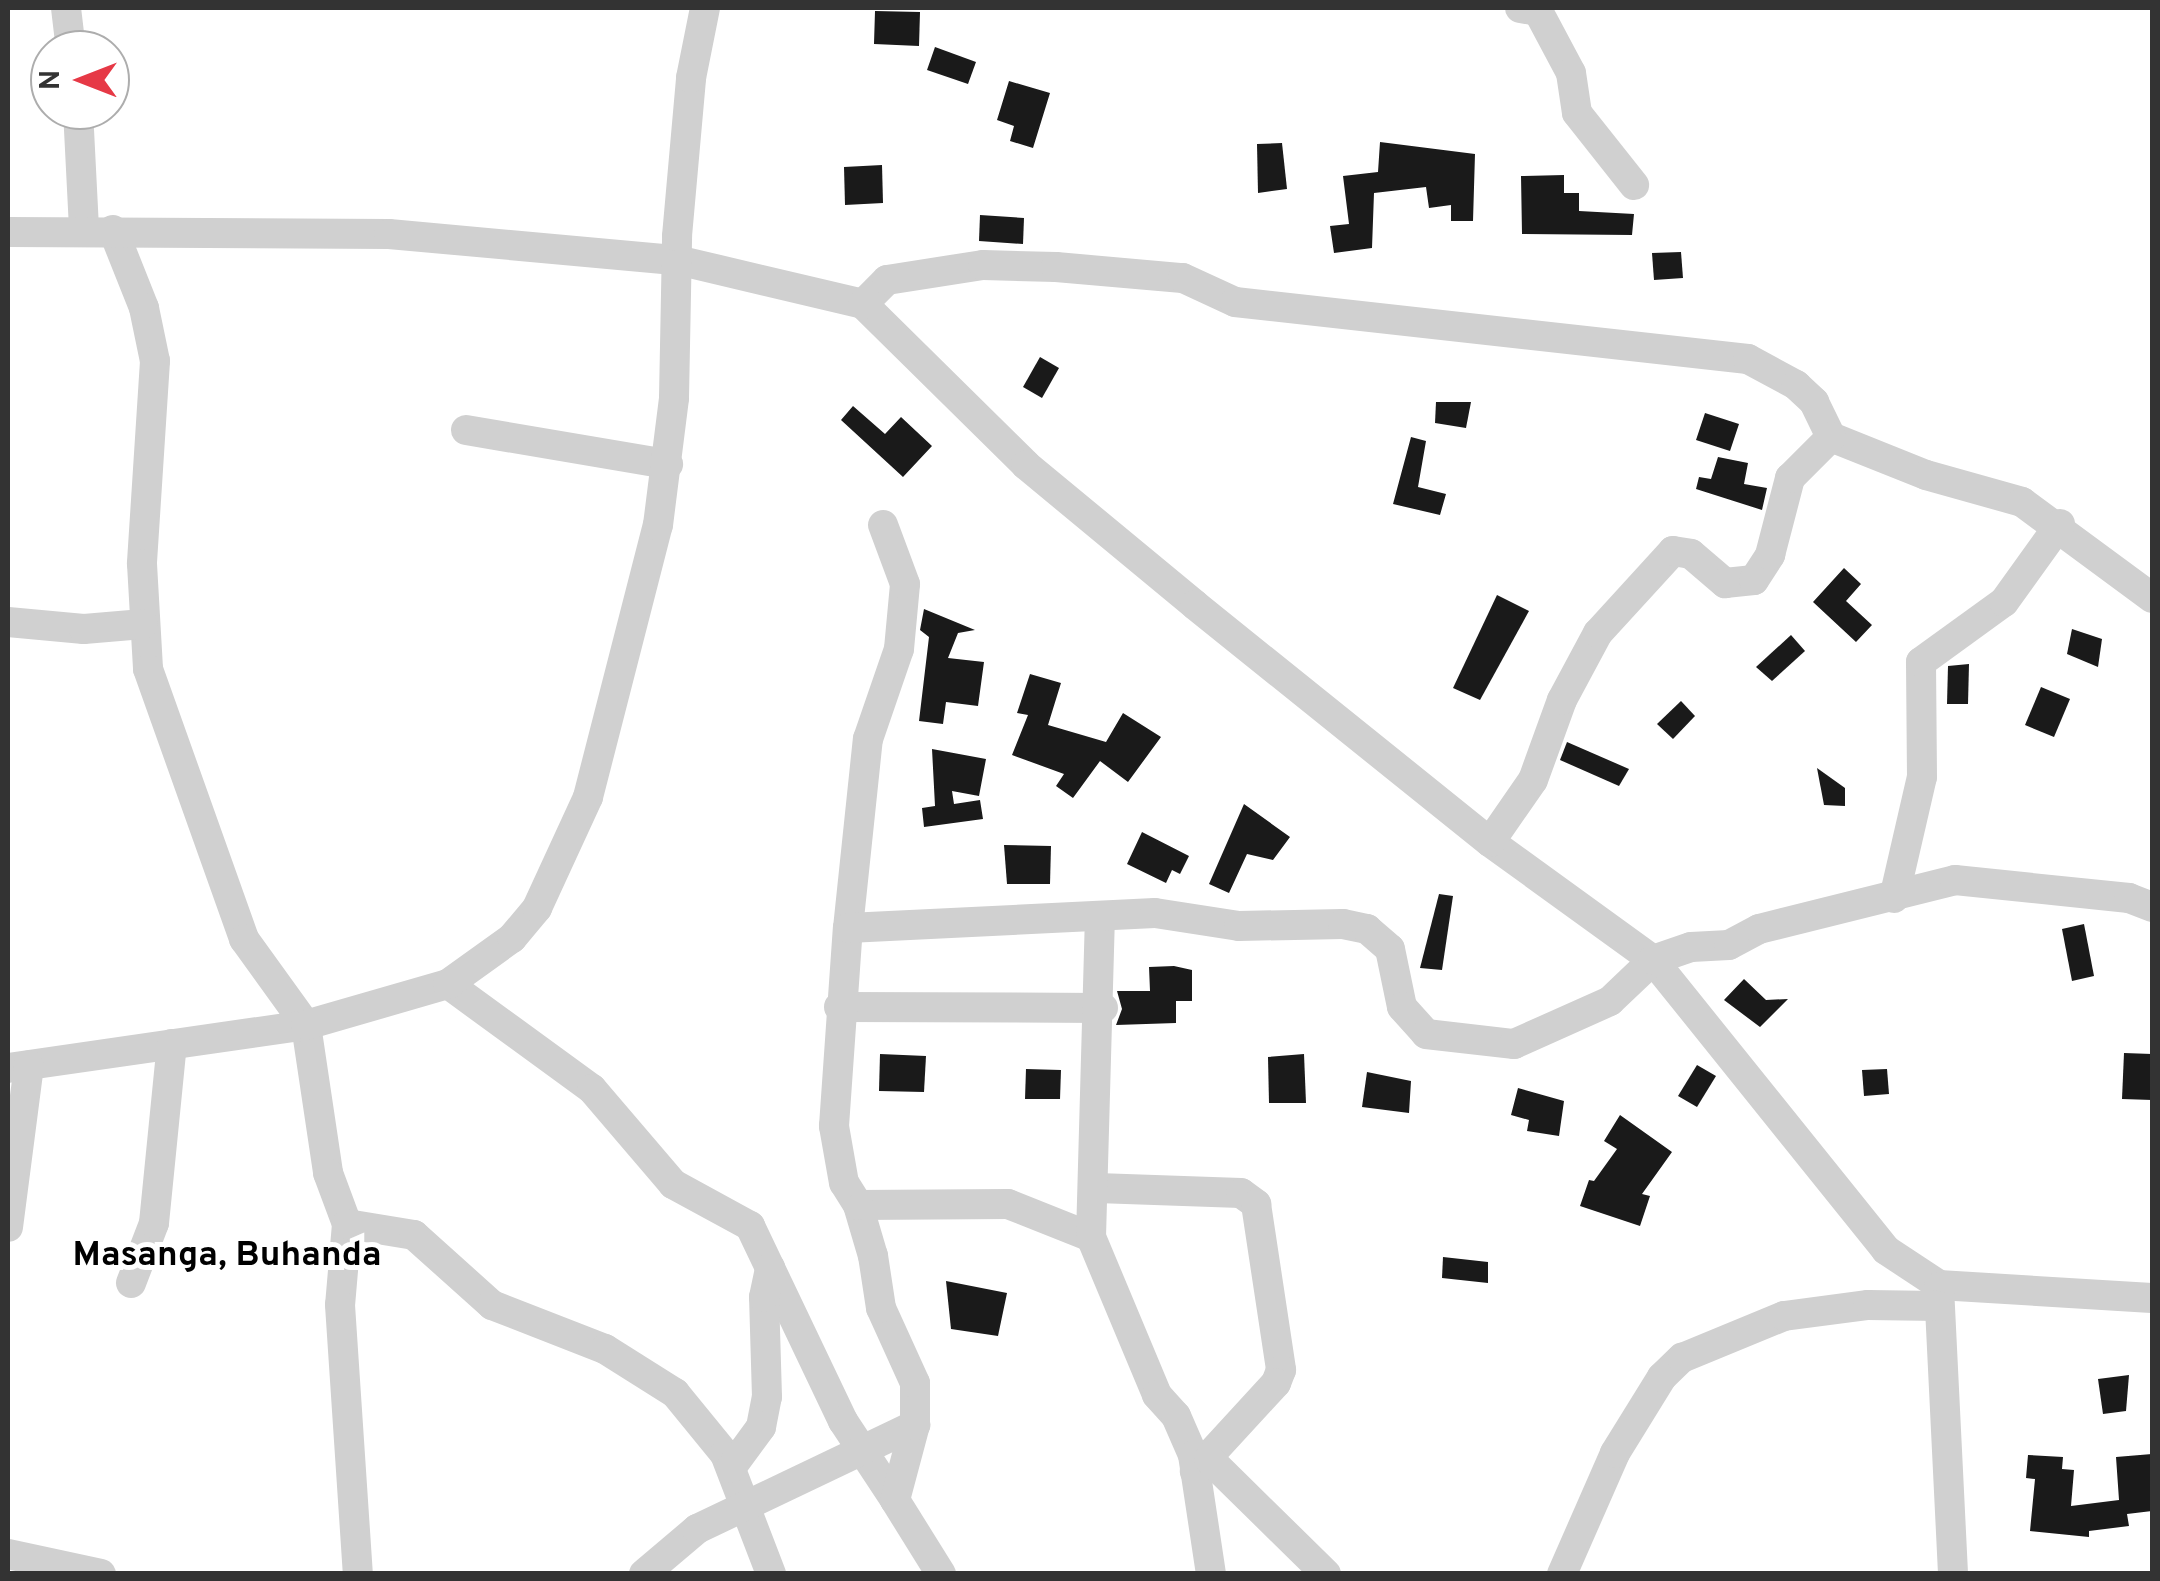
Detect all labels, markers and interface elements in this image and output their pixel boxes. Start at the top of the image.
north arrow [30,30,130,130]
text: N [34,70,70,90]
district label: Masanga, Buhanda [73,1235,381,1277]

